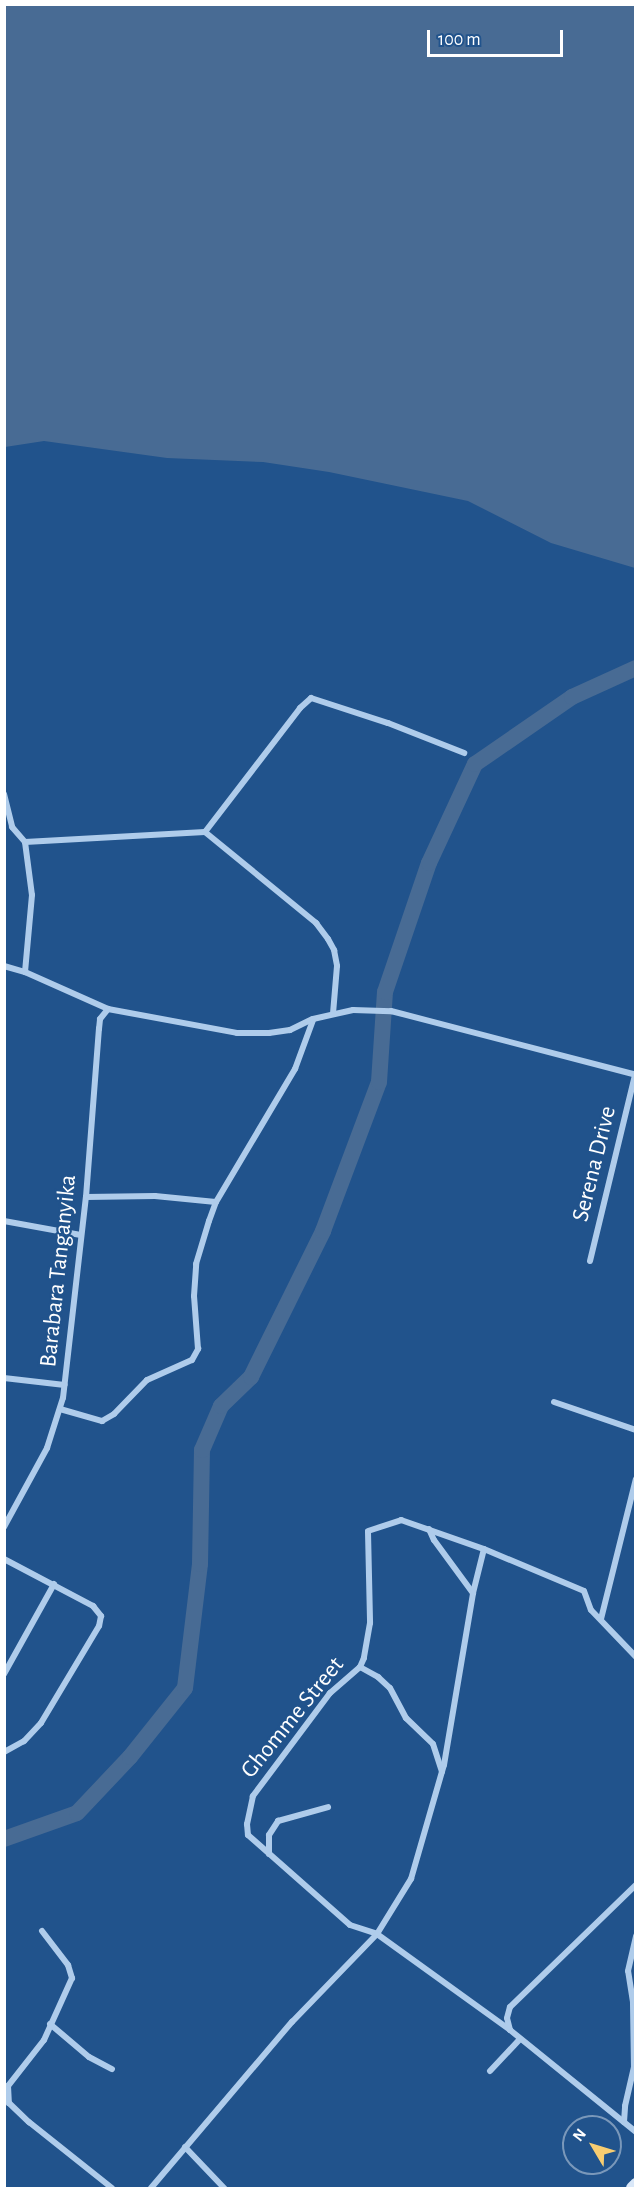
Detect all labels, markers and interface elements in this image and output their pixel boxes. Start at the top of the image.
scale bar [430,18,566,56]
text: 100 m [438,31,481,49]
street label: Serena Drive [567,1103,623,1225]
street label: Barabara Tanganyika [35,1173,83,1369]
street label: Ghomme Street [235,1651,351,1785]
north arrow [562,2115,622,2175]
text: N [570,2126,589,2144]

